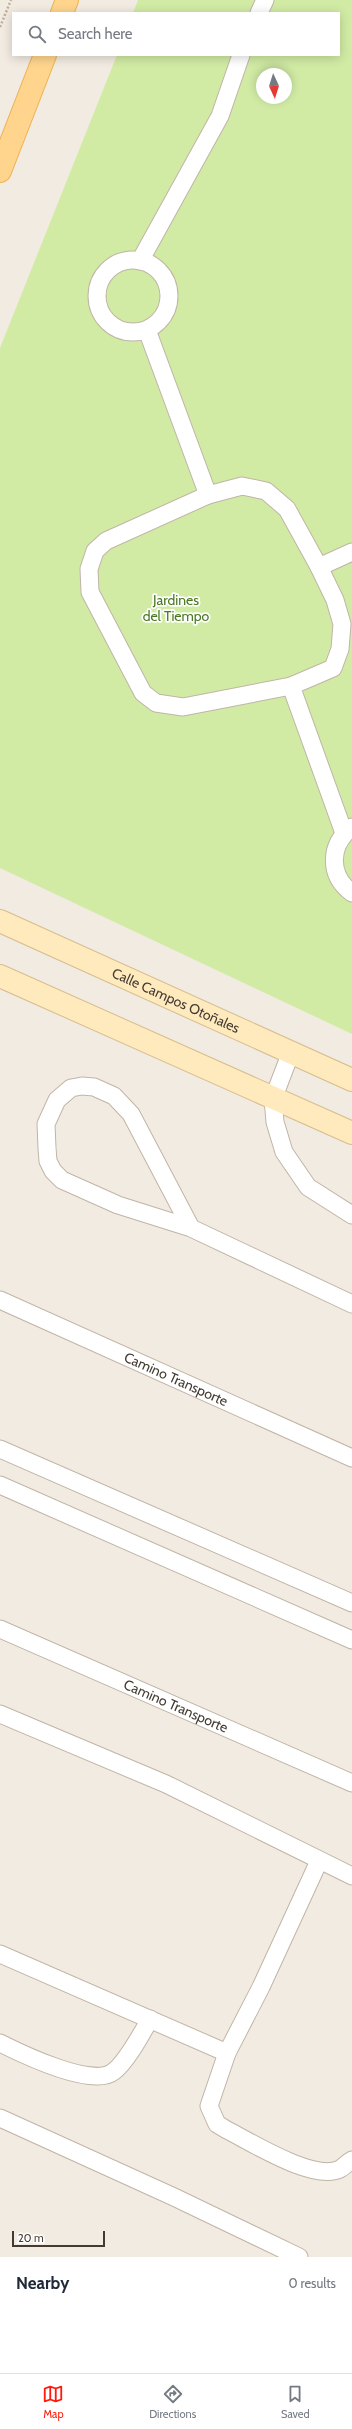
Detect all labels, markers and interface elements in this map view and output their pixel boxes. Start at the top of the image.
search box [12,12,340,56]
icon: search [26,23,48,45]
text: Search here [58,25,133,43]
north arrow [256,68,292,104]
park label: Jardines del Tiempo [143,591,210,625]
street label: Calle Campos Otoñales [109,964,243,1037]
street label: Camino Transporte [121,1348,231,1410]
street label: Camino Transporte [121,1675,231,1737]
scale bar [12,2229,105,2248]
text: 20 m [18,2231,44,2245]
text: Nearby [16,2273,69,2293]
text: 0 results [288,2275,336,2291]
tab: Map [42,2383,64,2421]
tab: Directions [149,2383,196,2421]
tab: Saved [281,2383,310,2421]

